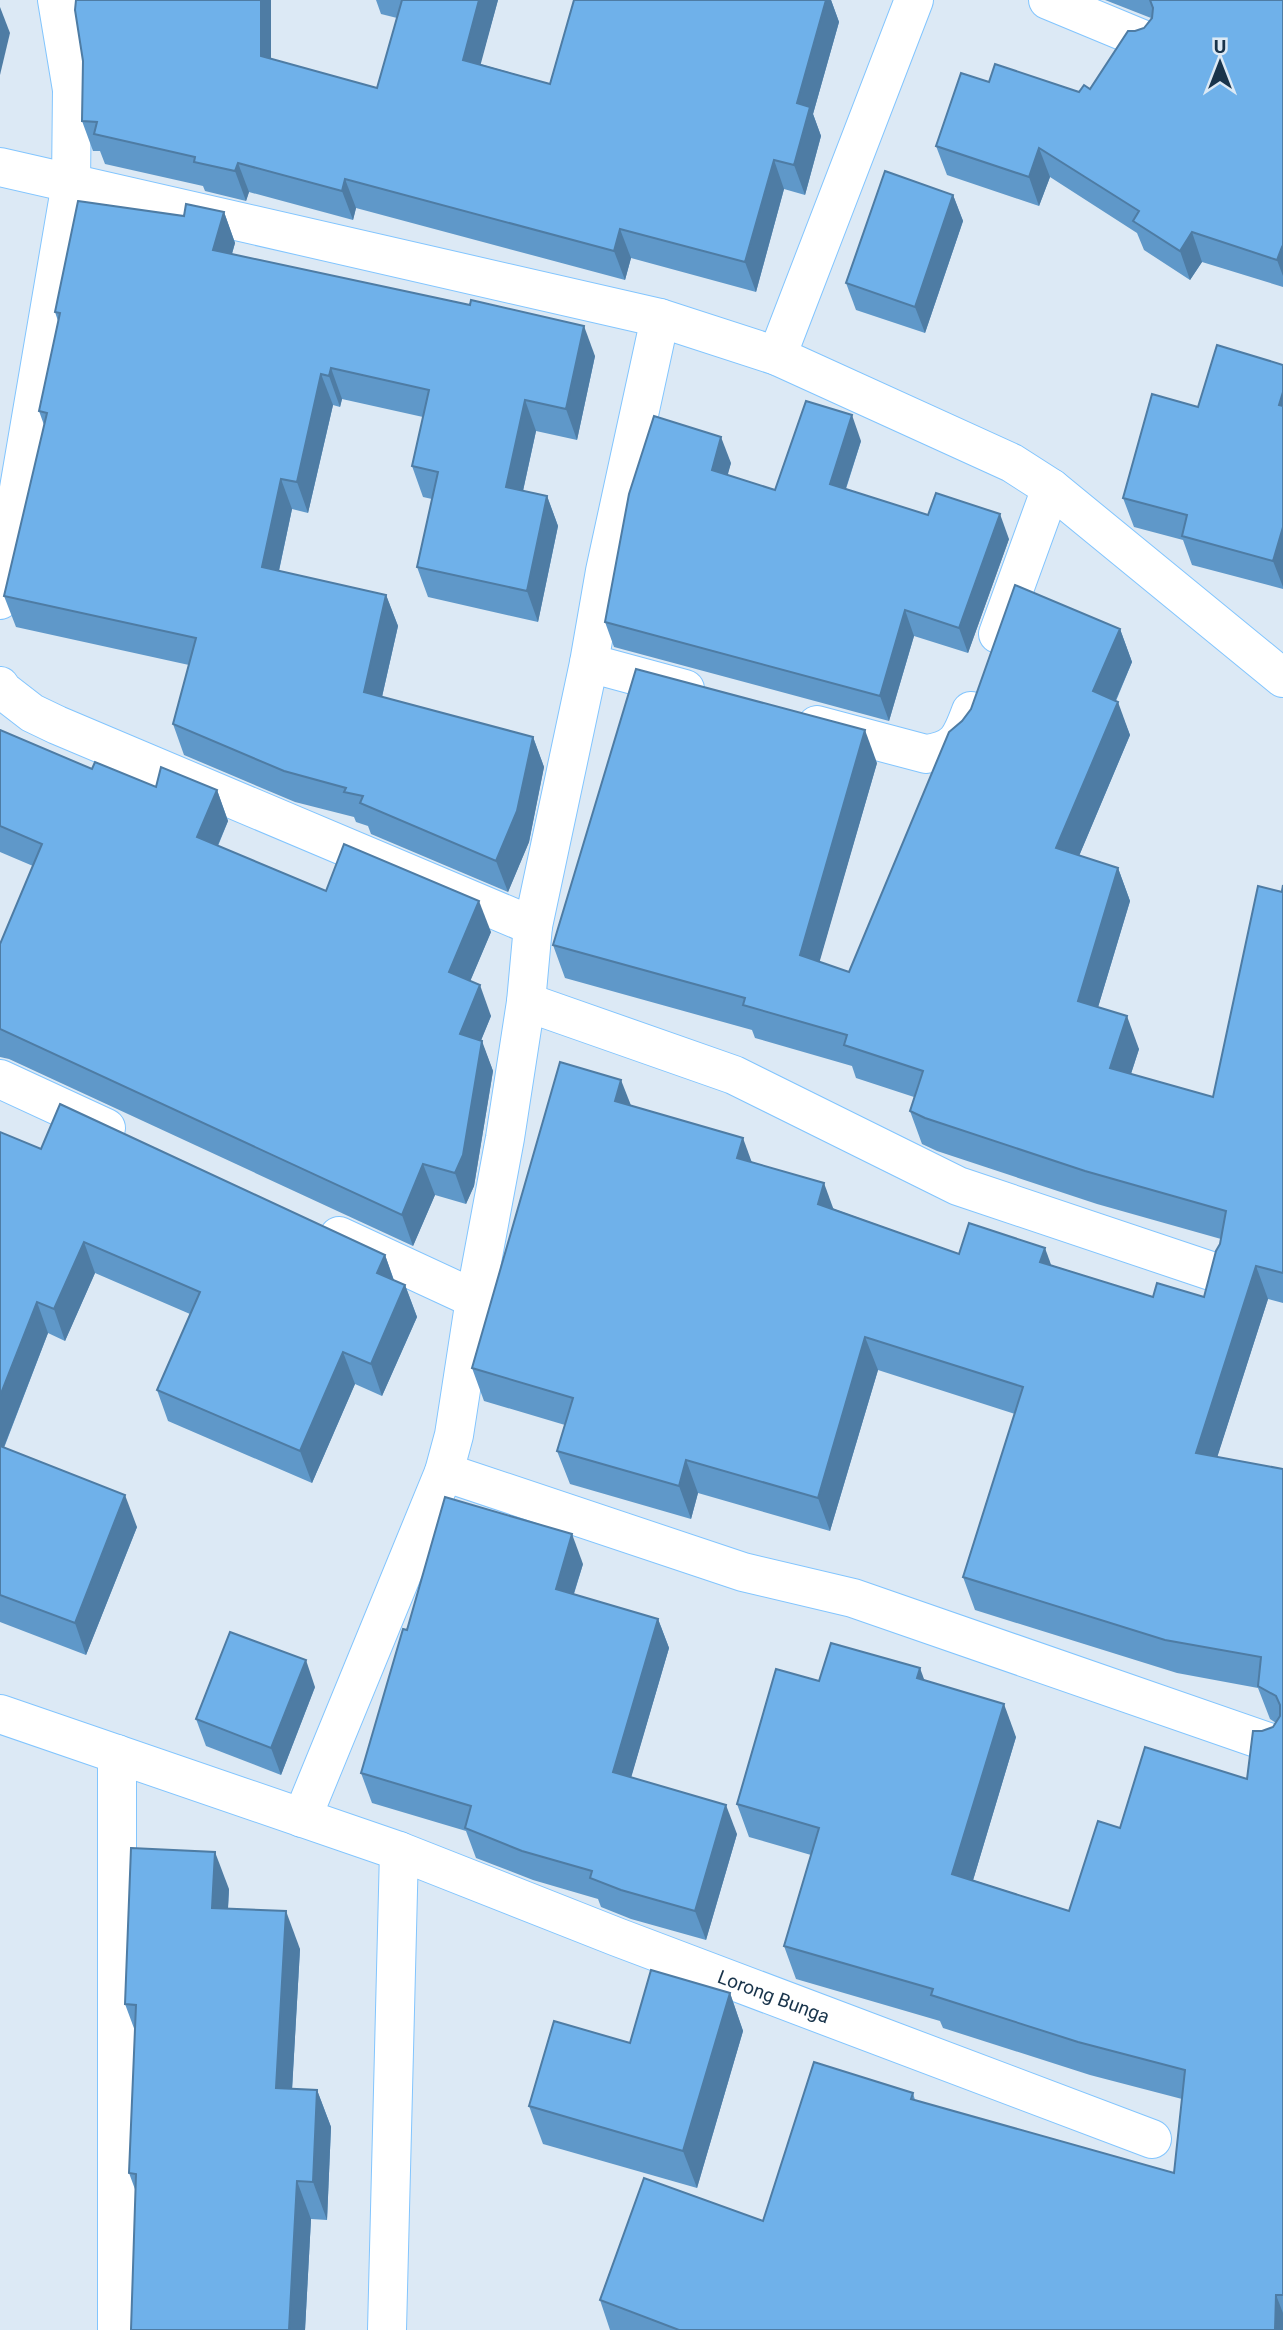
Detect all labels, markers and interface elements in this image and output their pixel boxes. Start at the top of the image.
north arrow [1185,28,1255,98]
text: U [1214,35,1226,58]
street label: Lorong Bunga [715,1965,833,2028]

